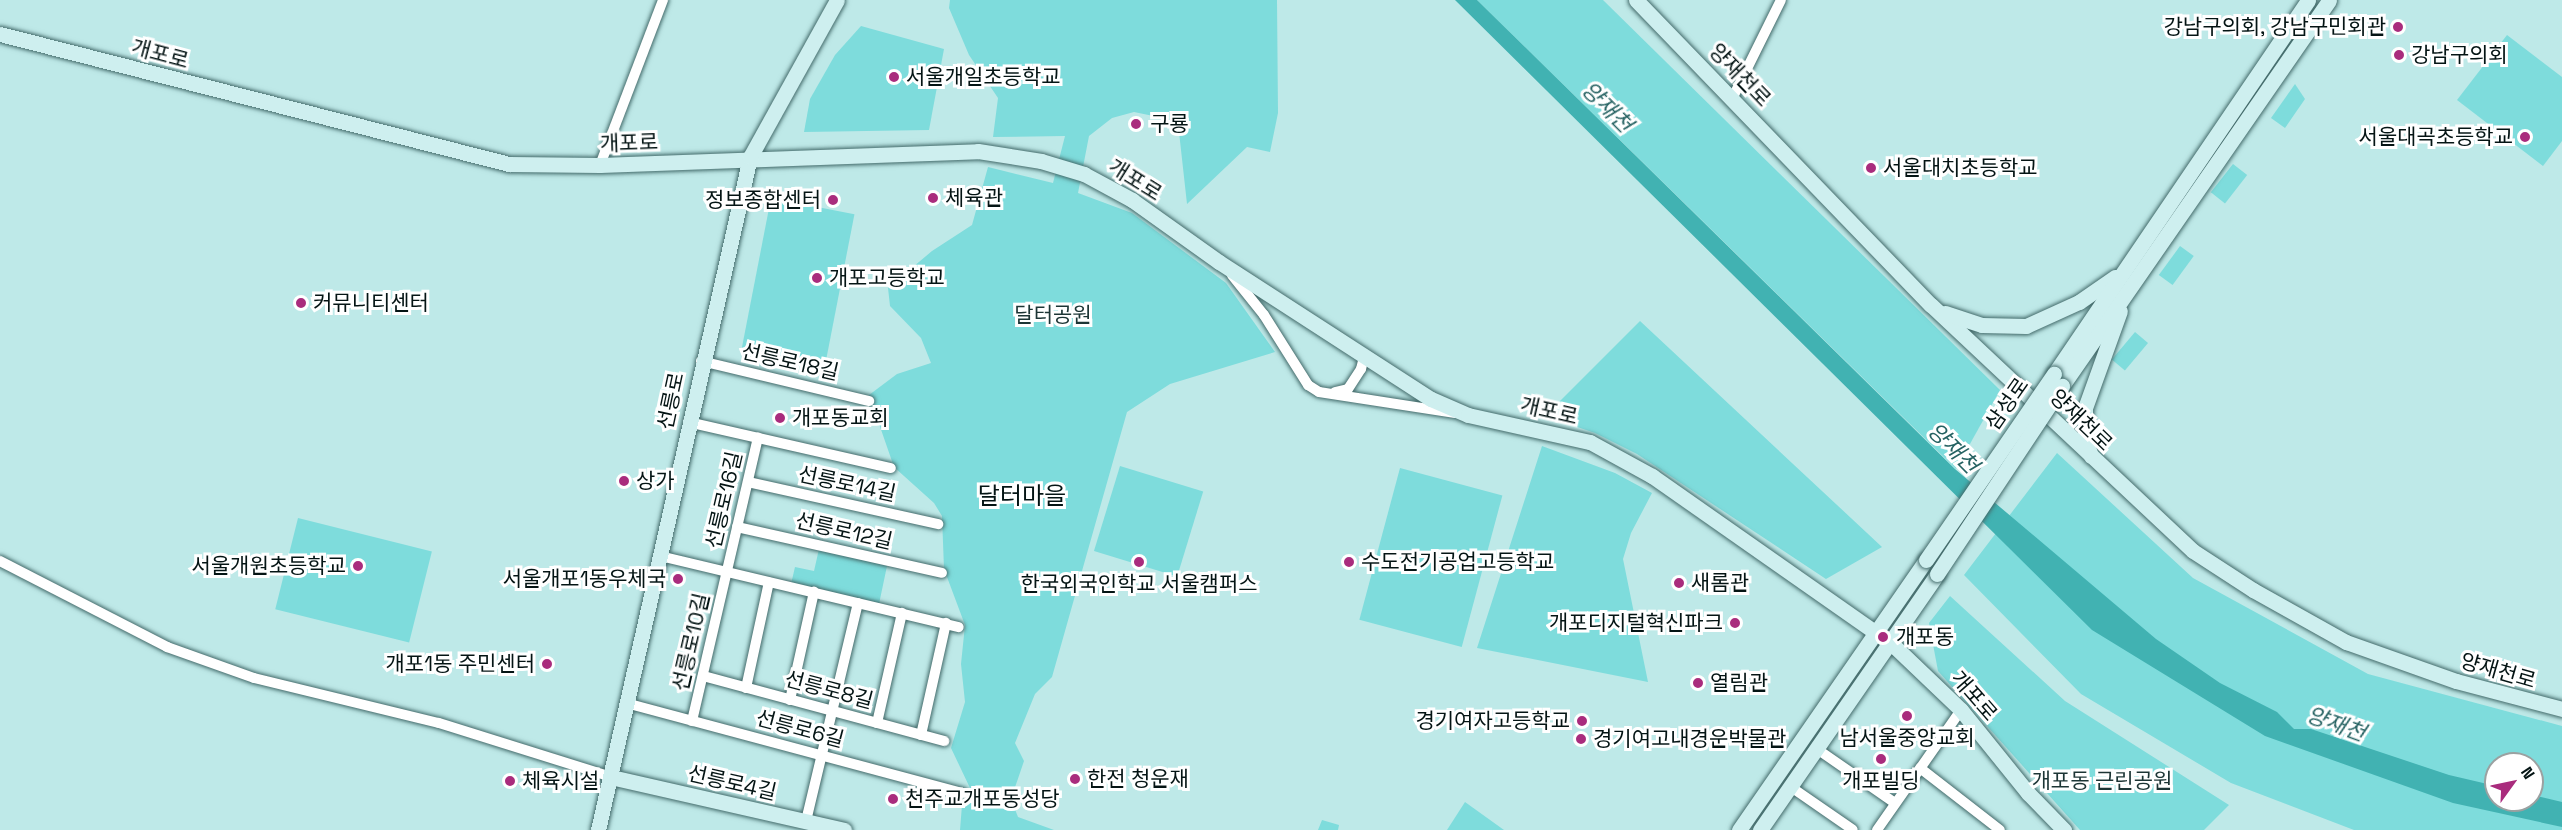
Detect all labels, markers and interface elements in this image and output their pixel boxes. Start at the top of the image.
place label: 강남구의회, 강남구민회관 [2163,14,2386,40]
marker: 강남구의회, 강남구민회관 [2391,20,2405,34]
street label: 개포로 [129,34,191,74]
street label: 양재천로 [1704,38,1776,112]
place label: 강남구의회 [2411,42,2508,68]
marker: 강남구의회 [2392,48,2406,62]
place label: 서울개일초등학교 [906,64,1061,90]
marker: 서울개일초등학교 [887,70,901,84]
water label: 양재천 [1576,76,1638,138]
place label: 구룡 [1150,111,1189,137]
marker: 구룡 [1127,115,1145,133]
place label: 서울대곡초등학교 [2358,124,2513,150]
street label: 개포로 [600,129,658,157]
marker: 서울대곡초등학교 [2518,130,2532,144]
street label: 개포로 [1104,154,1166,206]
place label: 서울대치초등학교 [1883,155,2038,181]
marker: 서울대치초등학교 [1864,161,1878,175]
place label: 체육관 [945,185,1003,211]
place label: 정보종합센터 [705,187,821,213]
marker: 체육관 [926,191,940,205]
marker: 정보종합센터 [826,193,840,207]
place label: 개포고등학교 [829,265,945,291]
marker: 개포고등학교 [810,271,824,285]
place label: 커뮤니티센터 [313,290,429,316]
marker: 커뮤니티센터 [294,296,308,310]
park label: 달터공원 [1014,302,1092,328]
street label: 선릉로18길 [739,339,841,385]
street label: 선릉로 [653,370,689,432]
street label: 삼성로 [1980,373,2034,435]
street label: 양재천로 [2044,384,2118,456]
street label: 개포로 [1518,392,1580,430]
place label: 개포동교회 [792,405,889,431]
marker: 개포동교회 [773,411,787,425]
water label: 양재천 [1922,417,1984,479]
street label: 선릉로16길 [701,449,747,551]
street label: 선릉로14길 [796,461,898,507]
place label: 상가 [636,468,675,494]
marker: 상가 [617,474,631,488]
district label: 달터마을 [978,482,1066,510]
street label: 선릉로12길 [793,508,895,554]
place label: 수도전기공업고등학교 [1361,549,1554,575]
place label: 서울개원초등학교 [191,553,346,579]
marker: 한국외국인학교 서울캠퍼스 [1132,555,1146,569]
marker: 수도전기공업고등학교 [1342,555,1356,569]
marker: 서울개원초등학교 [351,559,365,573]
place label: 서울개포1동우체국 [503,566,666,592]
place label: 새롬관 [1691,570,1749,596]
place label: 한국외국인학교 서울캠퍼스 [1020,571,1258,597]
marker: 서울개포1동우체국 [671,572,685,586]
marker: 새롬관 [1672,576,1686,590]
street label: 선릉로10길 [668,591,714,693]
place label: 개포디지털혁신파크 [1549,610,1723,636]
marker: 개포디지털혁신파크 [1728,616,1742,630]
place label: 개포동 [1896,624,1954,650]
marker: 개포동 [1874,628,1892,646]
street label: 양재천로 [2457,648,2539,694]
place label: 개포1동 주민센터 [386,651,535,677]
marker: 개포1동 주민센터 [540,657,554,671]
street label: 선릉로8길 [782,666,876,714]
street label: 개포로 [1945,666,2003,726]
place label: 열림관 [1710,670,1768,696]
marker: 열림관 [1691,676,1705,690]
water label: 양재천 [2303,701,2369,747]
street label: 선릉로6길 [753,705,847,753]
place label: 경기여자고등학교 [1415,708,1570,734]
marker: 남서울중앙교회 [1900,709,1914,723]
marker: 경기여자고등학교 [1575,714,1589,728]
place label: 남서울중앙교회 [1839,725,1975,751]
place label: 경기여고내경운박물관 [1593,726,1786,752]
marker: 경기여고내경운박물관 [1574,732,1588,746]
marker: 개포빌딩 [1874,752,1888,766]
north arrow [2484,752,2544,812]
street label: 선릉로4길 [685,761,779,805]
text: N [2516,763,2540,783]
place label: 한전 청운재 [1087,766,1189,792]
place label: 체육시설 [522,768,599,794]
place label: 개포빌딩 [1842,768,1920,794]
park label: 개포동 근린공원 [2032,768,2172,794]
marker: 한전 청운재 [1068,772,1082,786]
marker: 체육시설 [503,774,517,788]
place label: 천주교개포동성당 [905,786,1060,812]
marker: 천주교개포동성당 [886,792,900,806]

